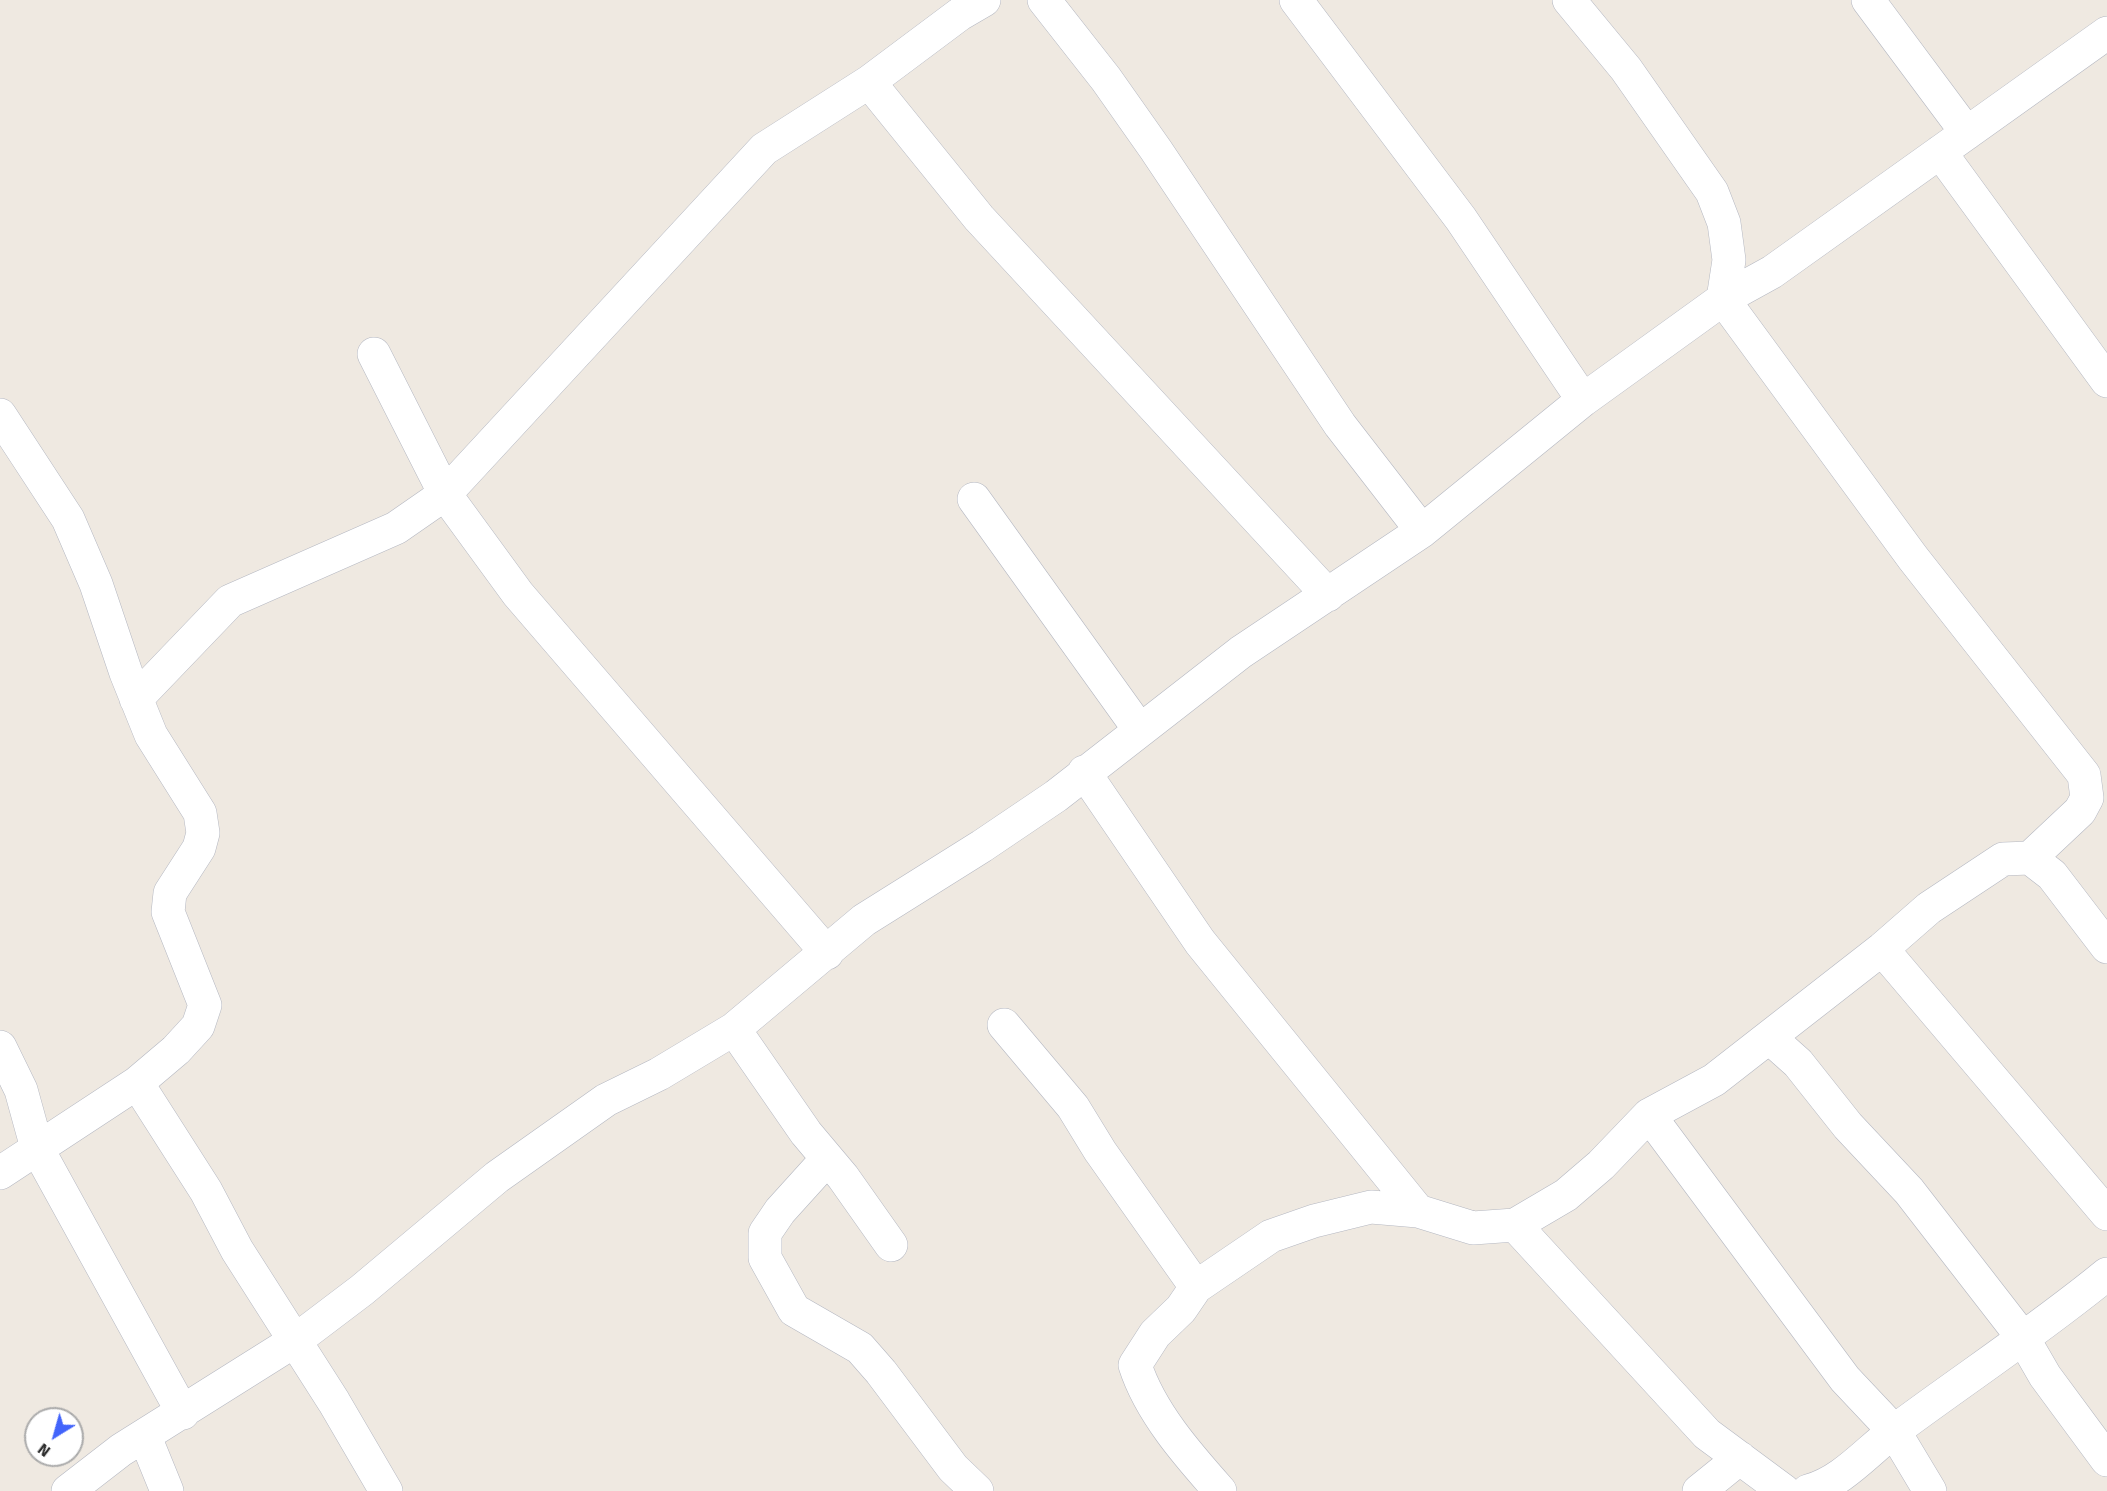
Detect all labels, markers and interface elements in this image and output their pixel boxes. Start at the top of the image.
north arrow [24,1407,84,1467]
text: N [34,1439,54,1461]

